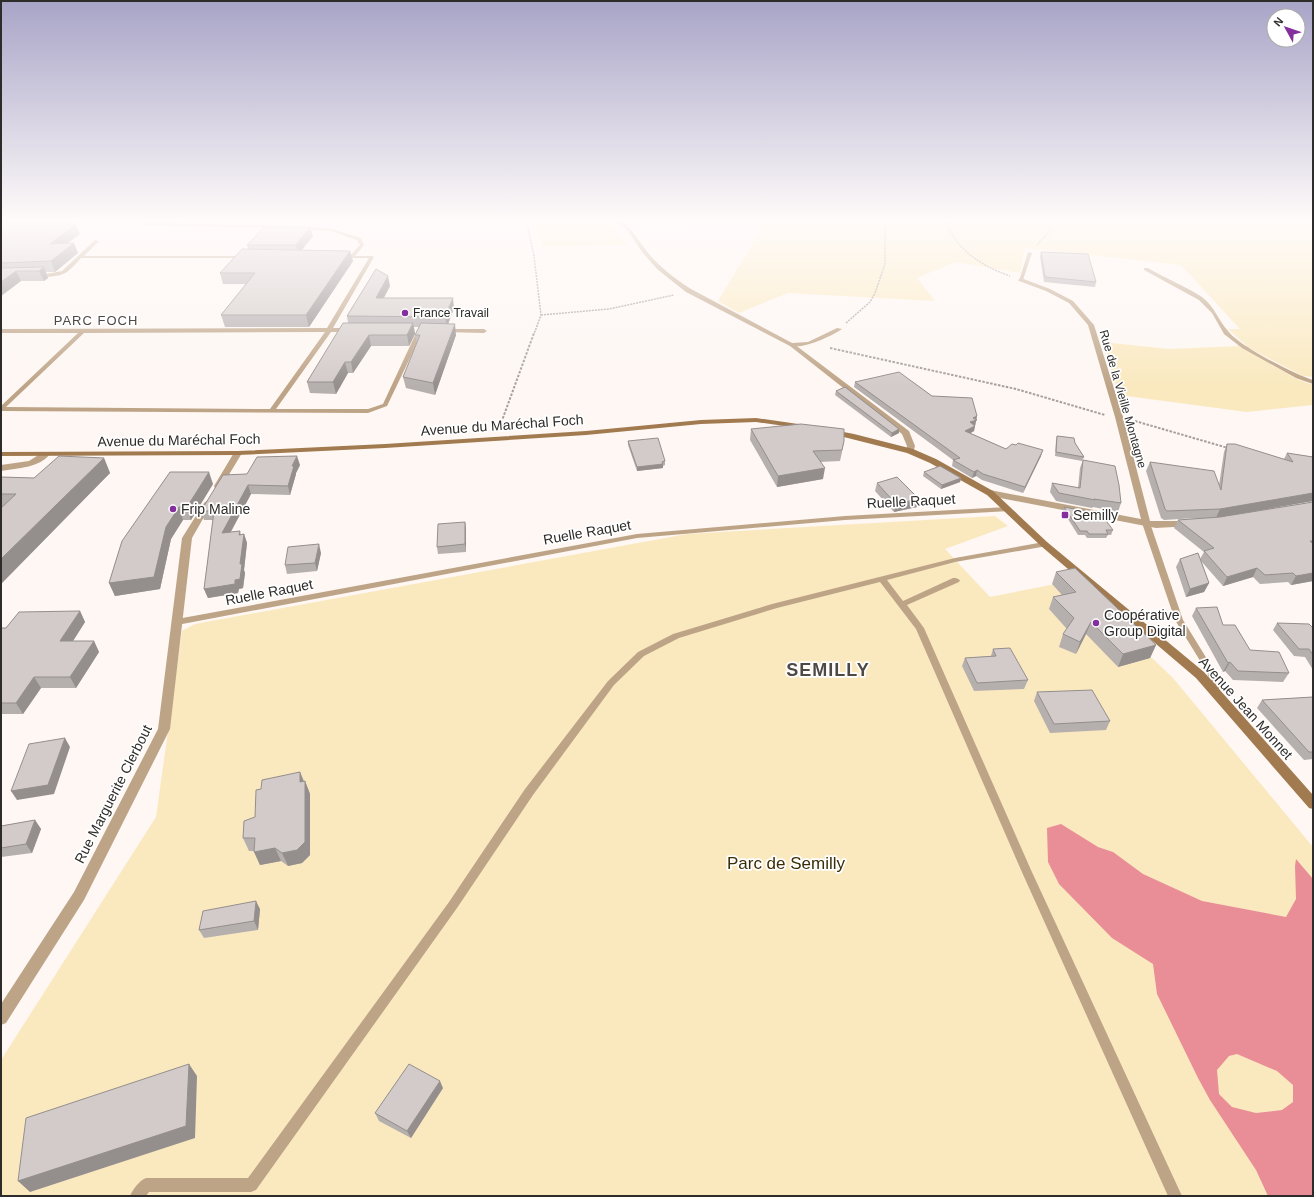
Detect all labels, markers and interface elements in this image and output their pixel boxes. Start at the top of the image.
north arrow [1266,8,1306,48]
text: N [1271,15,1286,28]
place label: France Travail [413,306,489,320]
marker: France Travail [400,308,410,318]
district label: PARC FOCH [54,313,138,328]
street label: Rue de la Vieille Montagne [1097,328,1150,470]
street label: Avenue du Maréchal Foch [420,411,584,439]
street label: Avenue du Maréchal Foch [97,431,261,449]
street label: Ruelle Raquet [866,491,956,511]
place label: Frip Maline [181,501,250,517]
marker: Frip Maline [168,504,178,514]
place label: Semilly [1073,507,1118,523]
marker: Semilly [1060,510,1070,520]
street label: Ruelle Raquet [542,516,632,548]
street label: Ruelle Raquet [224,576,314,608]
place label: Coopérative Group Digital [1104,607,1186,639]
marker: Coopérative Group Digital [1091,618,1101,628]
street label: Avenue Jean Monnet [1196,654,1296,763]
district label: SEMILLY [786,660,870,680]
street label: Rue Marguerite Clerbout [71,722,155,866]
park label: Parc de Semilly [727,854,846,873]

